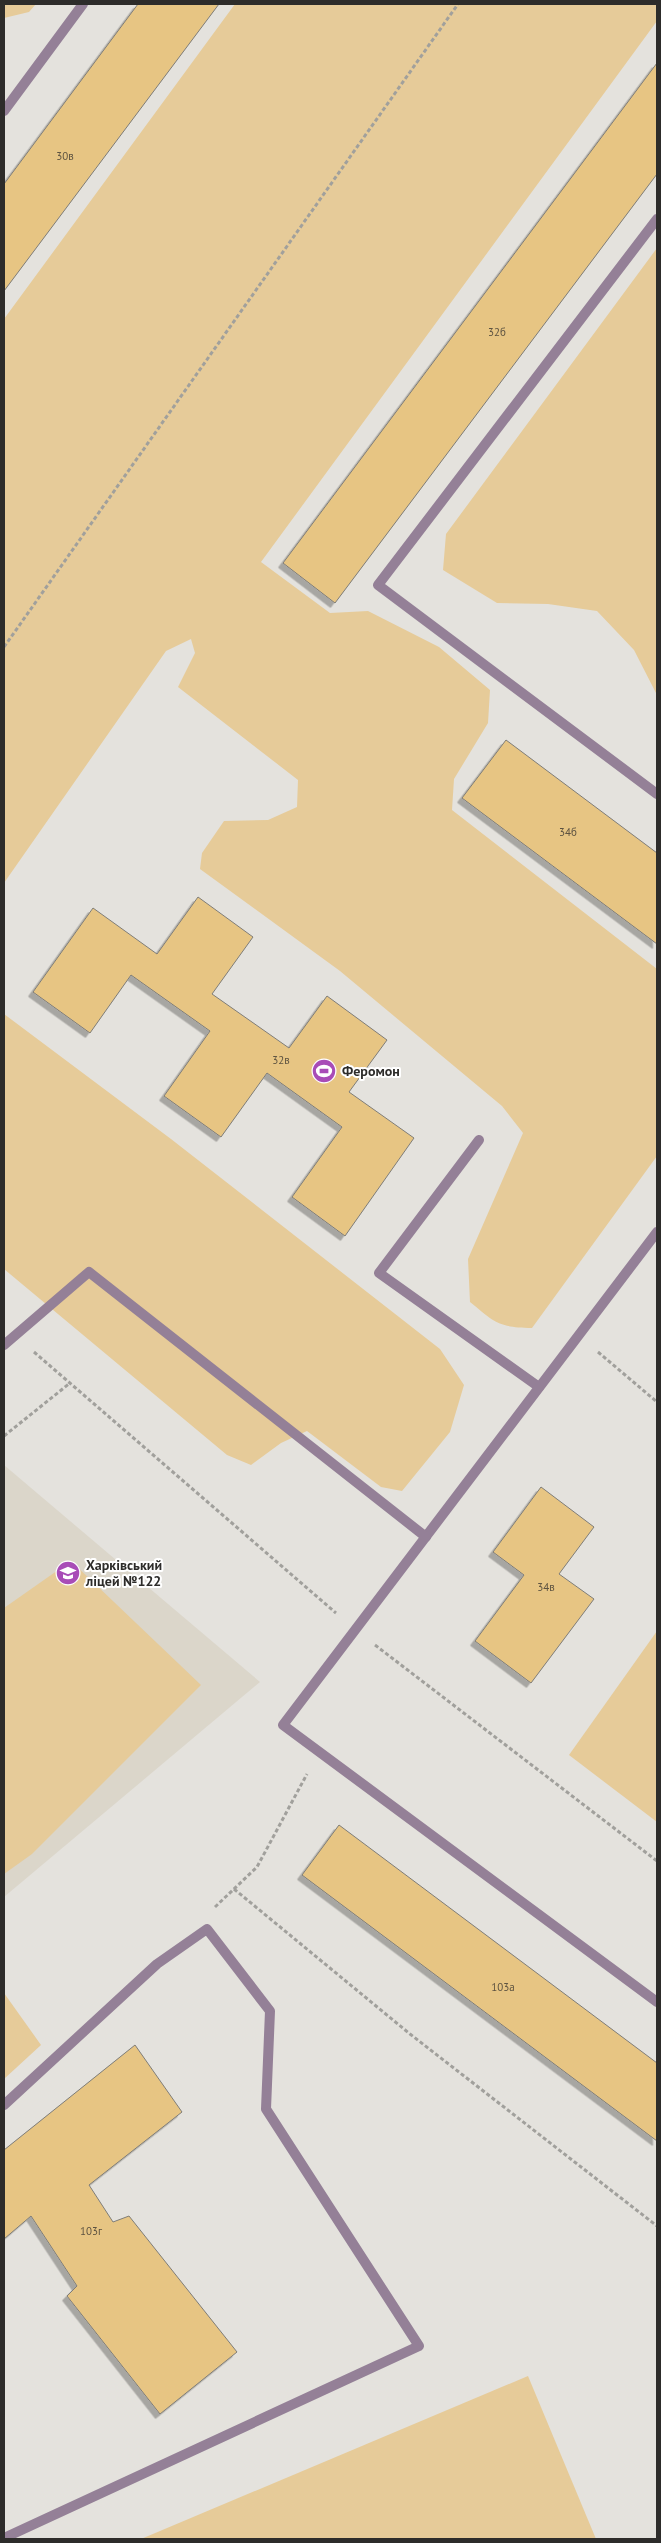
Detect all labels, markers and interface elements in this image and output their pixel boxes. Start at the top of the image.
house number: 30в [56,149,74,163]
house number: 32б [488,325,506,339]
house number: 34б [559,825,577,839]
house number: 32в [272,1053,290,1067]
sports icon: Феромон [311,1058,337,1084]
place label: Феромон [342,1062,400,1080]
place label: Харківський ліцей №122 [85,1556,162,1590]
school or university icon: Харківський ліцей №122 [55,1560,81,1586]
house number: 34в [537,1580,555,1594]
house number: 103а [491,1980,515,1994]
house number: 103г [80,2224,103,2238]

